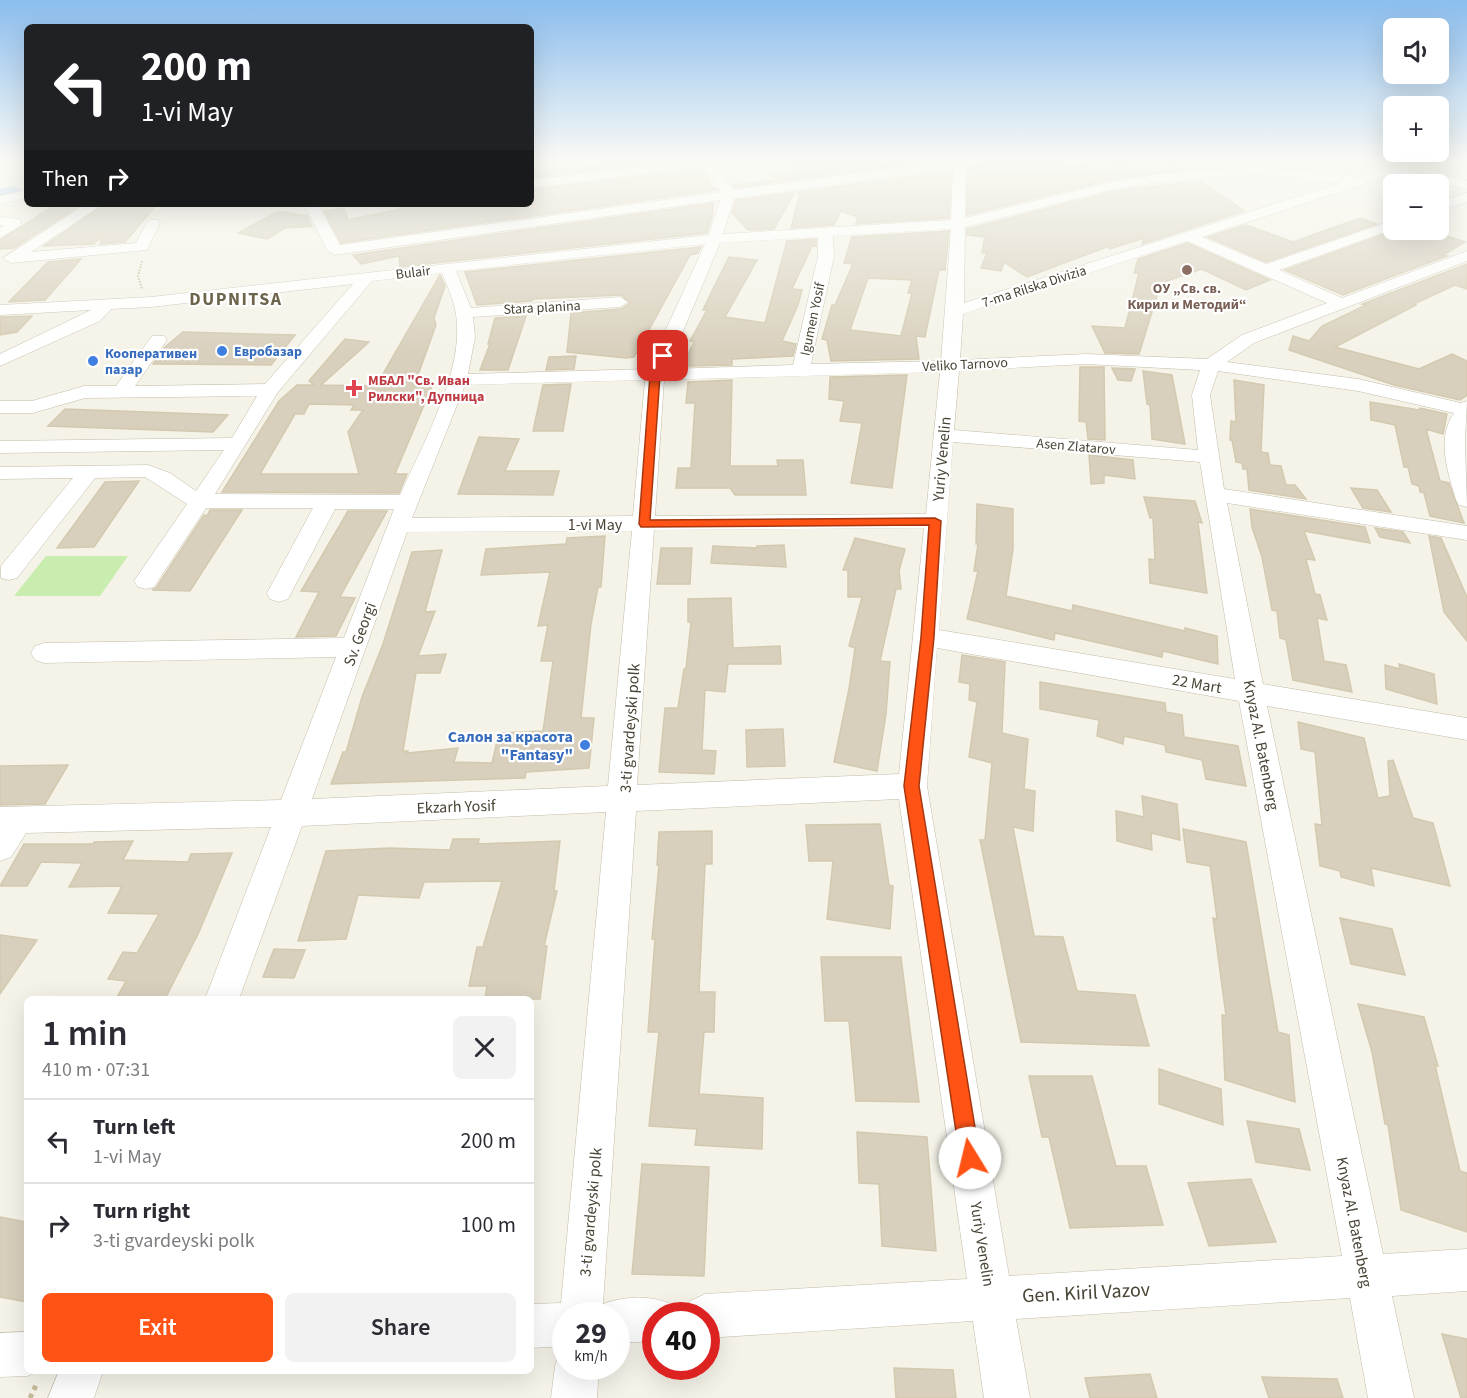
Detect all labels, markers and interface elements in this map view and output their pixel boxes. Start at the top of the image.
map controls [1383,18,1449,240]
button: sound [1383,18,1449,84]
text: 200 m [141,37,252,97]
icon: left [42,48,120,126]
text: 1-vi May [141,93,233,132]
button: + [1383,96,1449,162]
icon: right [101,162,134,195]
text: Then [42,163,89,195]
button: − [1383,174,1449,240]
street label: Bulair [395,261,432,285]
street label: 7-ma Rilska Divizia [979,261,1089,313]
marker: ОУ „Св. св. Кирил и Методий“ [1180,263,1194,277]
place label: ОУ „Св. св. Кирил и Методий“ [1128,279,1246,315]
street label: Igumen Yosif [795,280,831,358]
district label: DUPNITSA [189,287,283,312]
street label: Stara planina [503,296,581,320]
pin [637,330,688,381]
icon: arrive [646,339,679,372]
place label: Евробазар [234,342,302,362]
place label: Кооперативен пазар [105,344,197,380]
marker: Евробазар [215,344,229,358]
street label: Veliko Tarnovo [922,353,1008,377]
marker: Кооперативен пазар [86,354,100,368]
place label: МБАЛ "Св. Иван Рилски", Дупница [368,371,484,407]
marker: МБАЛ "Св. Иван Рилски", Дупница [345,379,363,397]
street label: Yuriy Venelin [927,416,957,504]
street label: Asen Zlatarov [1035,434,1117,460]
street label: 1-vi May [568,514,623,536]
street label: Sv. Georgi [338,599,382,669]
street label: 3-ti gvardeyski polk [615,663,645,793]
street label: 22 Mart [1170,669,1224,699]
street label: Knyaz Al. Batenberg [1238,678,1284,812]
place label: Салон за красота "Fantasy" [448,726,573,766]
marker: Салон за красота "Fantasy" [578,738,592,752]
street label: Ekzarh Yosif [416,795,497,819]
text: 1 min [42,1008,128,1059]
button: close [453,1016,516,1079]
text: 410 m · 07:31 [42,1056,150,1084]
text: Turn left [93,1111,175,1143]
icon: left [42,1125,75,1158]
text: 200 m [461,1125,516,1157]
position arrow [938,1126,1002,1190]
text: 1-vi May [93,1143,161,1171]
street label: 3-ti gvardeyski polk [574,1147,608,1277]
street label: Knyaz Al. Batenberg [1331,1155,1377,1289]
text: Turn right [93,1195,190,1227]
street label: Yuriy Venelin [964,1199,1000,1288]
icon: right [42,1209,75,1242]
text: 100 m [461,1209,516,1241]
text: 3-ti gvardeyski polk [93,1227,255,1255]
street label: Gen. Kiril Vazov [1021,1276,1151,1310]
button: Exit [42,1293,273,1362]
button: Share [285,1293,516,1362]
speed limit sign: 40 [642,1302,720,1380]
text: 29 [575,1312,607,1355]
text: km/h [574,1346,608,1367]

